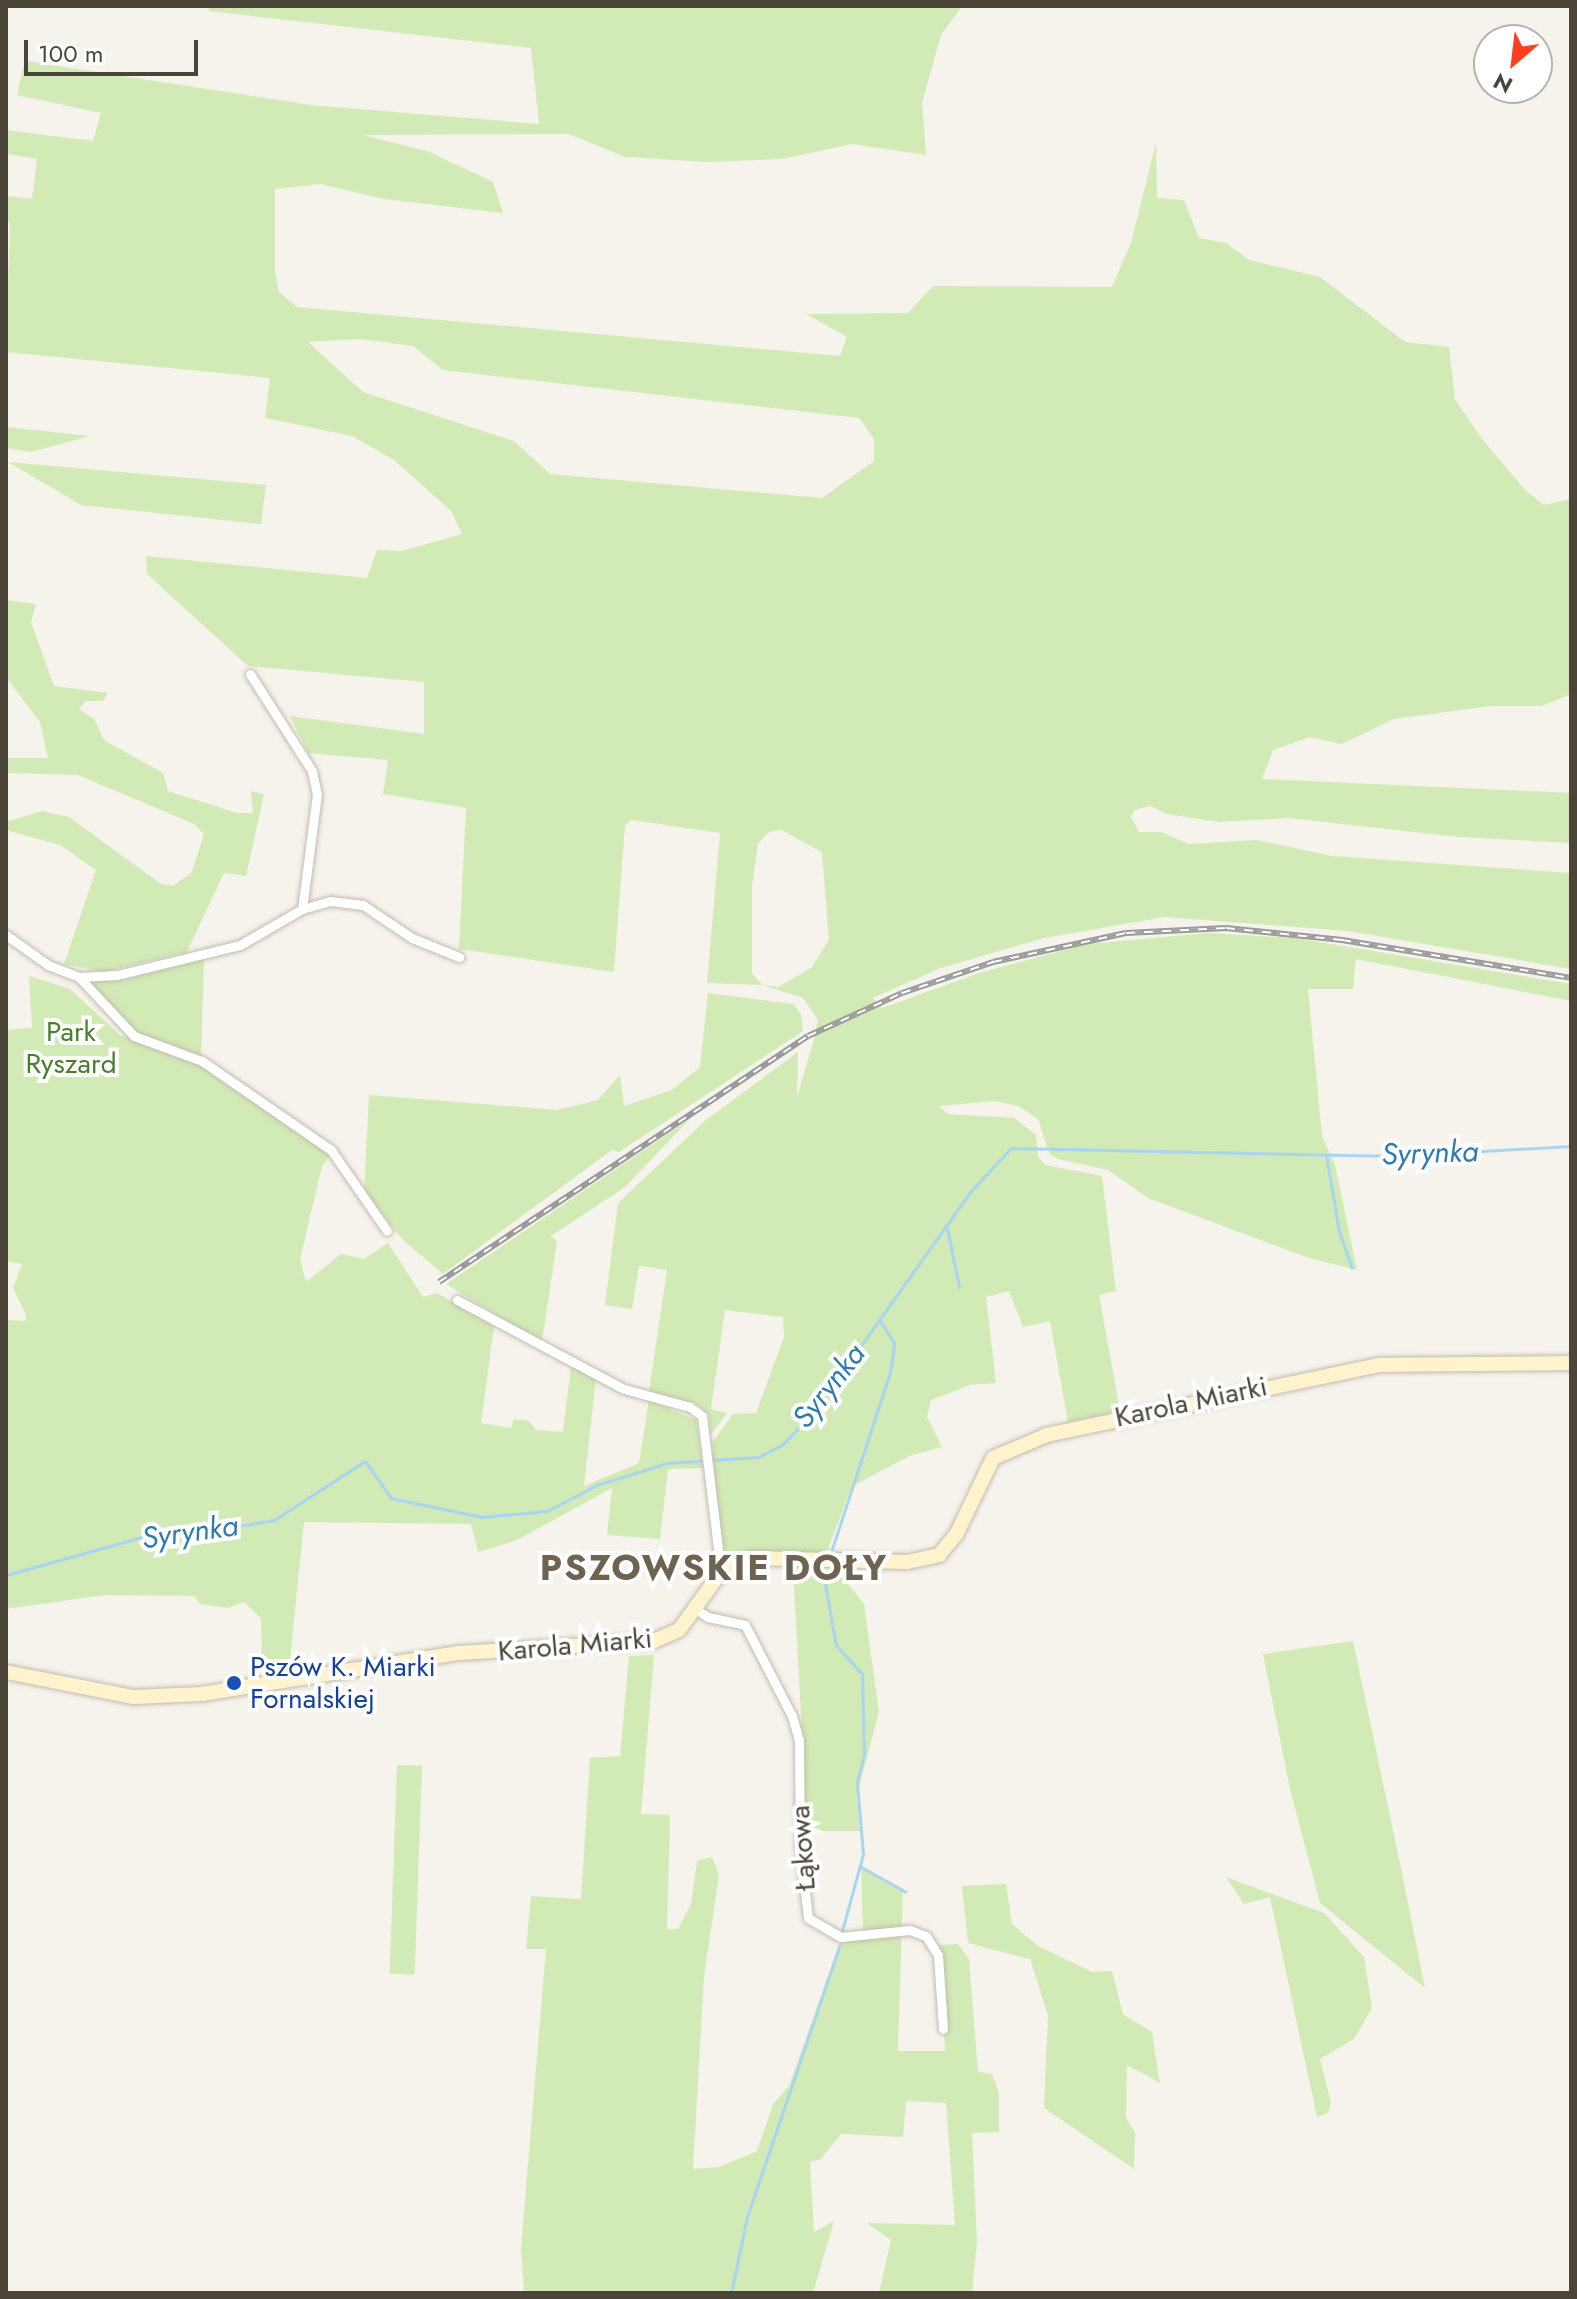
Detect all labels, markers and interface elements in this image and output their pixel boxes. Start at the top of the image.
scale bar [28,24,202,74]
north arrow [1473,24,1553,104]
text: 100 m [38,36,104,71]
text: N [1487,65,1518,102]
park label: Park Ryszard [25,1015,117,1081]
water label: Syrynka [1381,1133,1479,1173]
water label: Syrynka [785,1337,873,1435]
street label: Karola Miarki [1112,1369,1270,1435]
water label: Syrynka [139,1507,241,1557]
district label: PSZOWSKIE DOŁY [540,1546,888,1590]
street label: Karola Miarki [496,1622,654,1668]
place label: Pszów K. Miarki Fornalskiej [250,1650,436,1716]
marker: Pszów K. Miarki Fornalskiej [225,1674,243,1692]
street label: Łąkowa [783,1804,823,1892]

